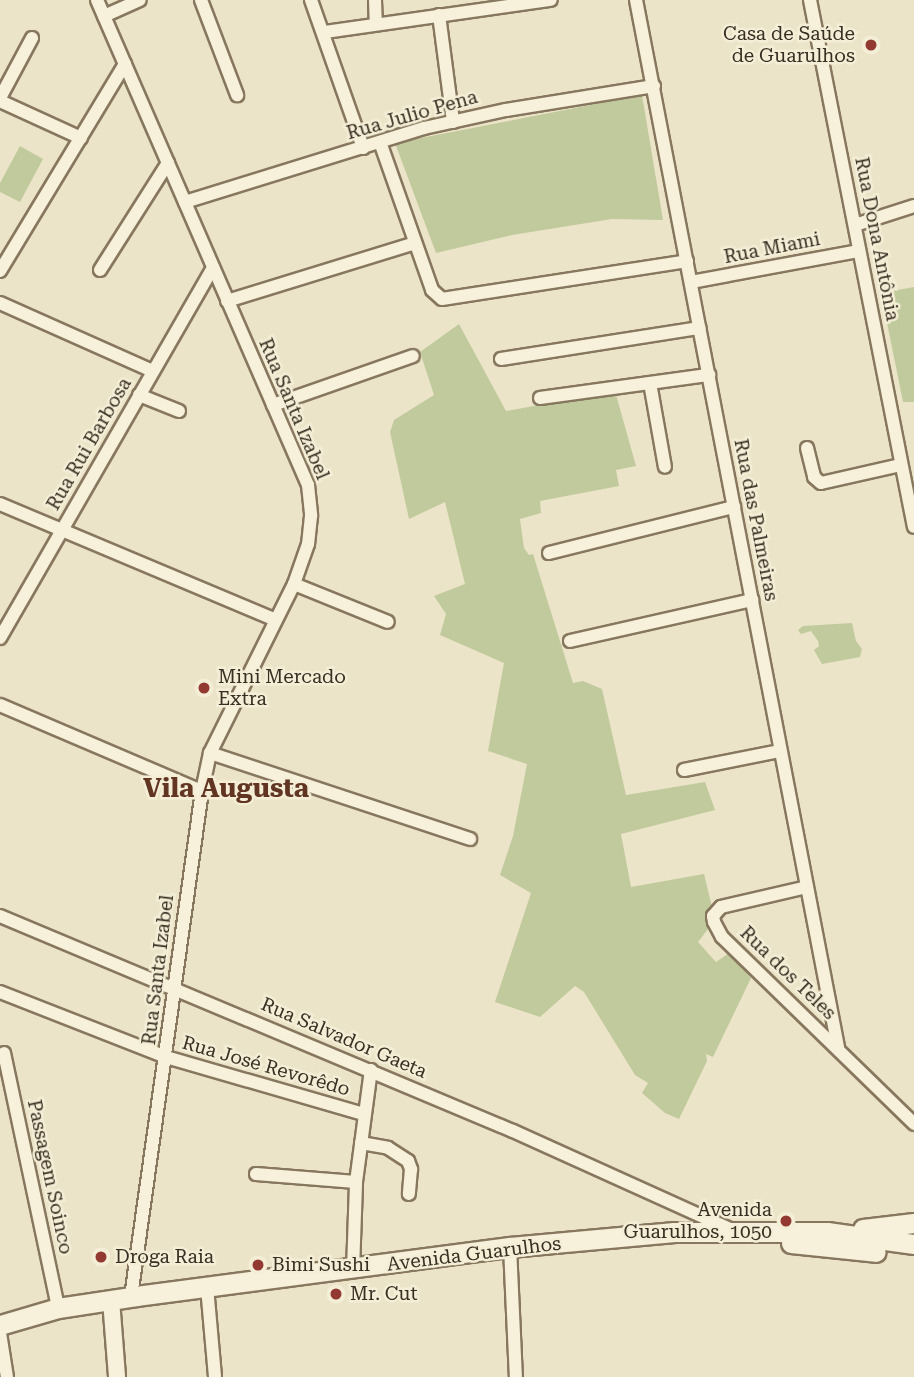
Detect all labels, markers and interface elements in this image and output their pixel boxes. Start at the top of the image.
place label: Casa de Saúde de Guarulhos [723,23,855,67]
marker: Casa de Saúde de Guarulhos [861,35,881,55]
street label: Rua Julio Pena [344,85,480,145]
street label: Rua Dona Antônia [850,155,904,323]
street label: Rua Miami [722,227,822,269]
street label: Rua Santa Izabel [254,335,334,483]
street label: Rua Rui Barbosa [42,374,136,514]
street label: Rua das Palmeiras [729,437,783,603]
place label: Mini Mercado Extra [218,666,346,710]
marker: Mini Mercado Extra [196,680,212,696]
district label: Vila Augusta [143,773,309,805]
street label: Rua Santa Izabel [137,894,179,1046]
street label: Rua dos Teles [735,922,841,1024]
street label: Rua Salvador Gaeta [258,993,430,1083]
street label: Rua José Revorêdo [179,1031,353,1101]
street label: Passagem Soinco [22,1098,78,1256]
place label: Avenida Guarulhos, 1050 [623,1199,772,1243]
marker: Avenida Guarulhos, 1050 [778,1213,794,1229]
street label: Avenida Guarulhos [386,1232,562,1276]
place label: Droga Raia [115,1246,214,1268]
marker: Droga Raia [93,1249,109,1265]
place label: Bimi Sushi [272,1254,370,1276]
marker: Bimi Sushi [250,1257,266,1273]
place label: Mr. Cut [350,1283,418,1305]
marker: Mr. Cut [328,1286,344,1302]

